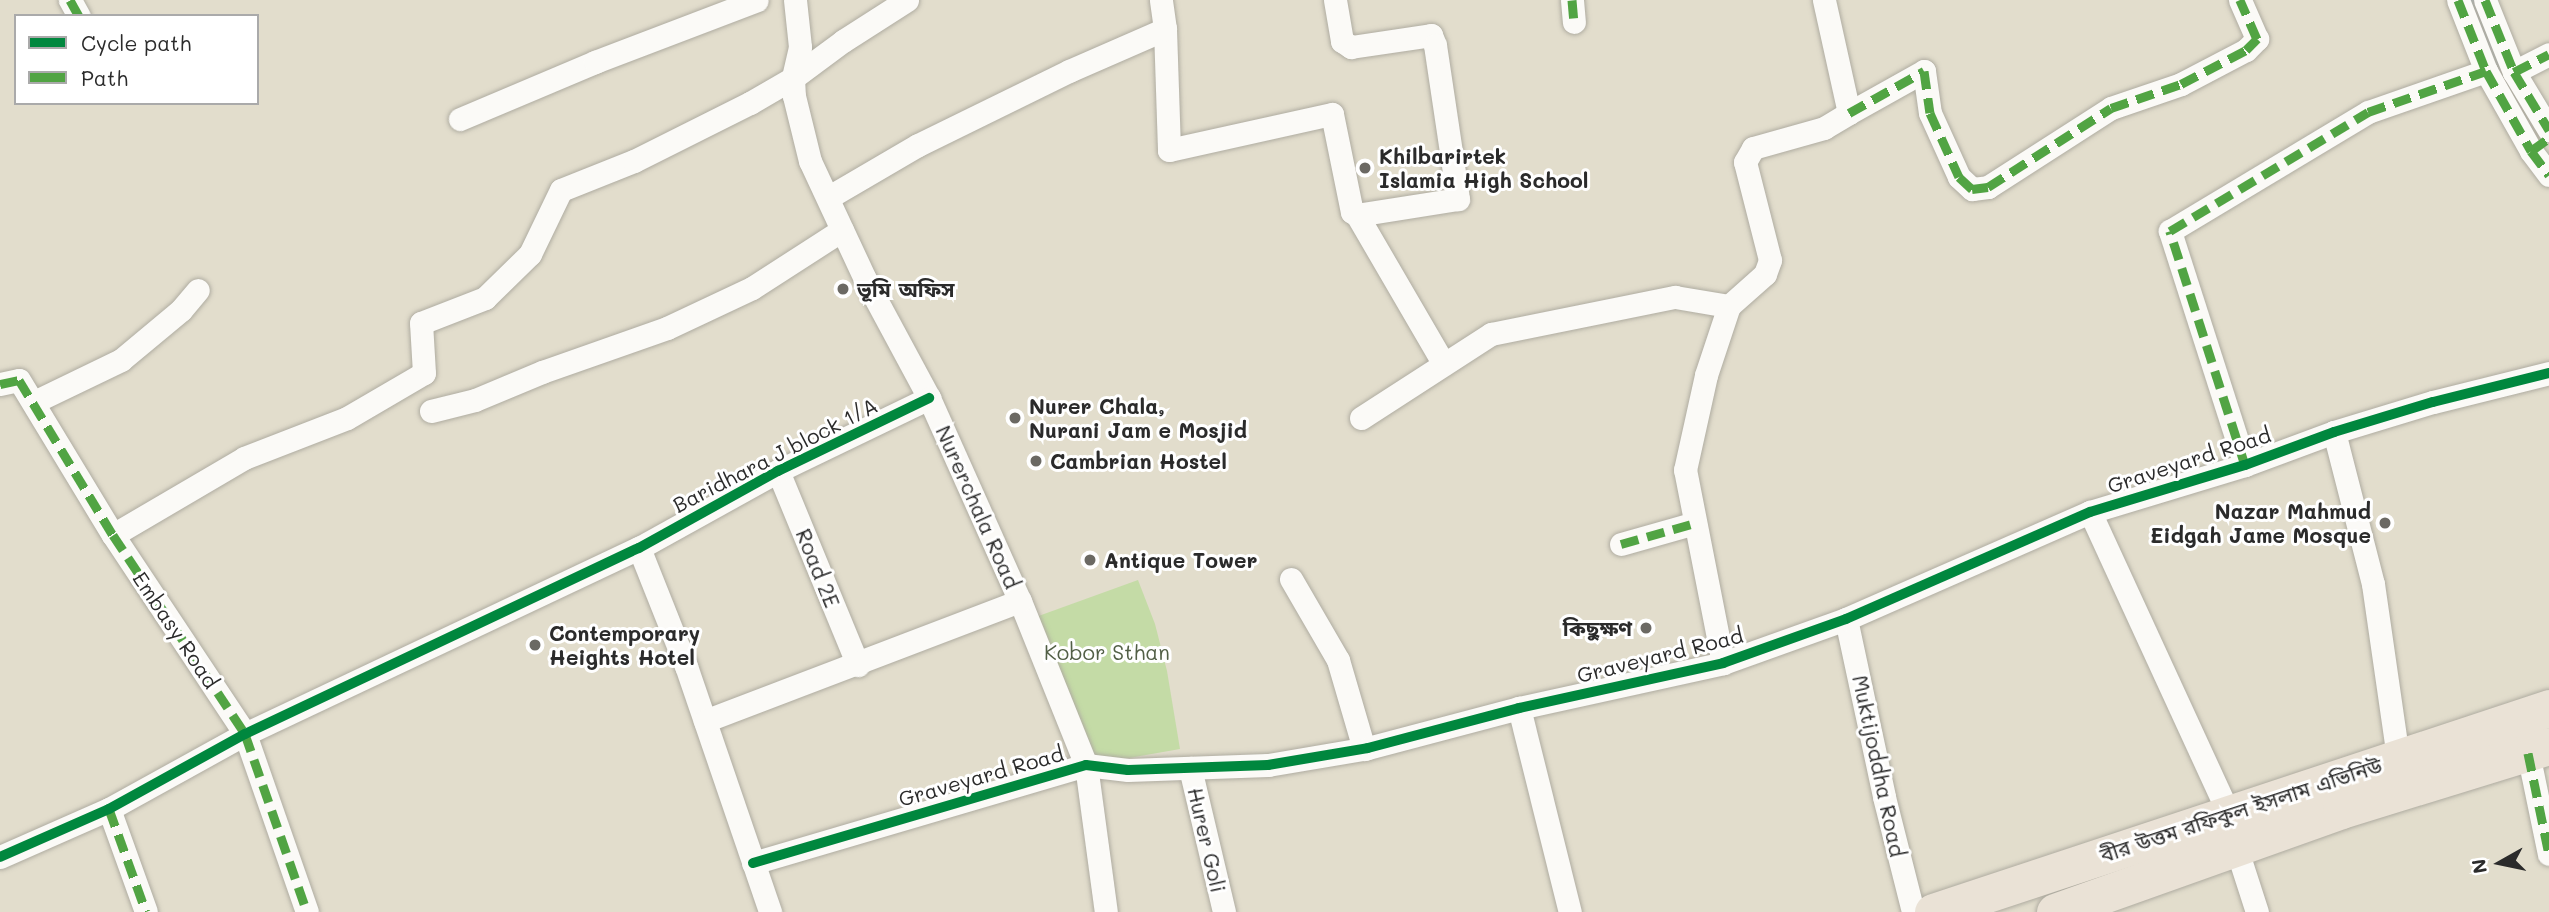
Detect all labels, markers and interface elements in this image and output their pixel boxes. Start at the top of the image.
legend [14,14,259,105]
text: Cycle path [81,29,191,56]
text: Path [81,64,128,91]
place label: Khilbarirtek Islamia High School [1379,143,1588,193]
marker: Khilbarirtek Islamia High School [1357,160,1373,176]
place label: ভূমি অফিস [857,276,955,302]
marker: ভূমি অফিস [835,281,851,297]
street label: Baridhara J block 1/A [669,392,881,518]
place label: Nurer Chala, Nurani Jam e Mosjid [1029,393,1247,443]
marker: Nurer Chala, Nurani Jam e Mosjid [1007,410,1023,426]
street label: Nurerchala Road [931,422,1025,592]
street label: Graveyard Road [2104,422,2274,498]
place label: Cambrian Hostel [1050,448,1227,474]
marker: Cambrian Hostel [1028,453,1044,469]
place label: Nazar Mahmud Eidgah Jame Mosque [2150,498,2371,548]
marker: Nazar Mahmud Eidgah Jame Mosque [2377,515,2393,531]
street label: Road 2E [791,525,845,611]
place label: Antique Tower [1104,547,1258,573]
marker: Antique Tower [1082,552,1098,568]
street label: Embasy Road [128,567,224,693]
place label: কিছুক্ষণ [1563,615,1632,641]
place label: Contemporary Heights Hotel [549,620,700,670]
marker: কিছুক্ষণ [1638,620,1654,636]
street label: Graveyard Road [1574,622,1746,688]
marker: Contemporary Heights Hotel [527,637,543,653]
park label: Kobor Sthan [1044,639,1170,665]
street label: Muktijoddha Road [1847,673,1911,859]
street label: Graveyard Road [896,740,1066,812]
street label: বীর উত্তম রফিকুল ইসলাম এভিনিউ [2097,752,2385,868]
street label: Hurer Goli [1183,785,1231,895]
north arrow [2465,828,2535,898]
text: N [2465,857,2492,875]

